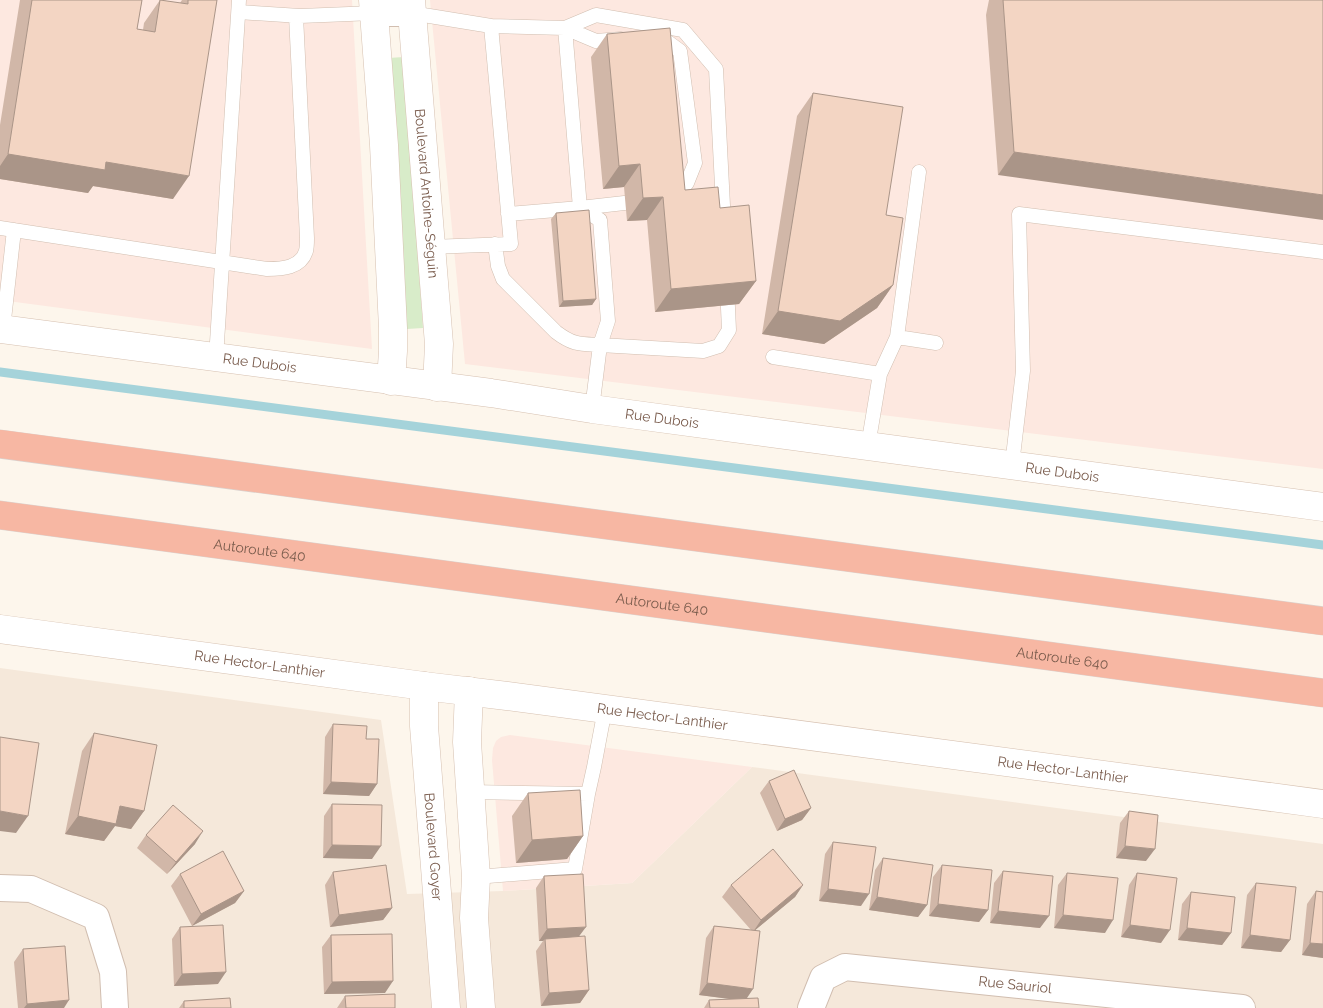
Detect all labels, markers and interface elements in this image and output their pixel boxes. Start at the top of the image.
street label: Boulevard Antoine-Séguin [412,108,442,279]
street label: Rue Dubois [222,350,298,376]
street label: Rue Dubois [624,406,700,431]
street label: Rue Dubois [1024,459,1101,485]
street label: Autoroute 640 [213,536,307,564]
street label: Autoroute 640 [615,590,709,618]
street label: Autoroute 640 [1015,644,1110,672]
street label: Rue Hector-Lanthier [193,647,326,681]
street label: Rue Hector-Lanthier [596,700,729,733]
street label: Rue Hector-Lanthier [996,753,1129,786]
street label: Boulevard Goyer [421,792,446,901]
street label: Rue Sauriol [978,973,1053,996]

